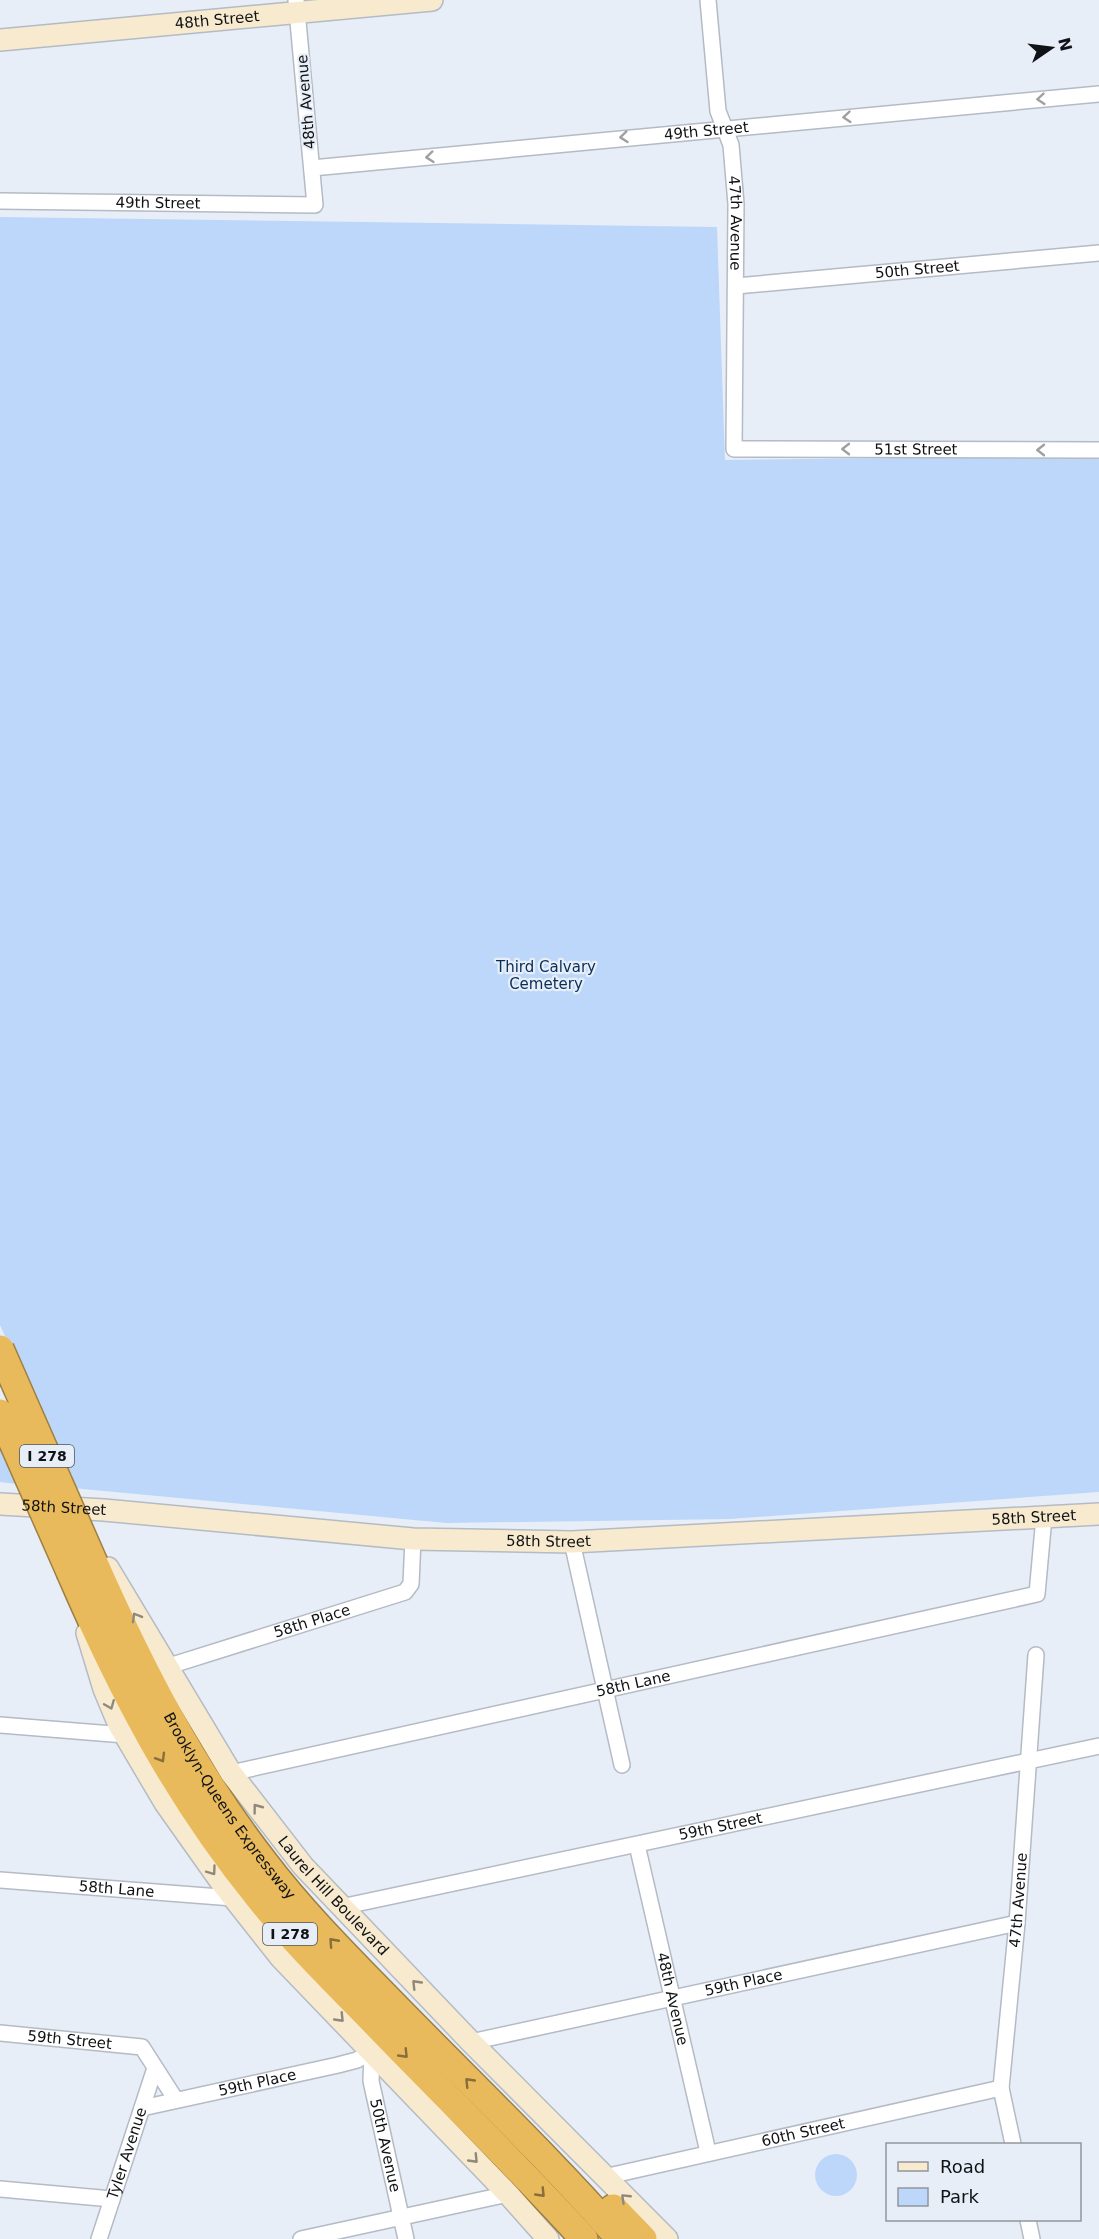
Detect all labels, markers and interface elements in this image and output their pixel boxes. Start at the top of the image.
street label: 48th Street [174,7,260,33]
north arrow [1021,18,1081,78]
text: N [1054,36,1076,53]
street label: 48th Avenue [293,54,319,150]
one-way arrow [1036,92,1045,105]
one-way arrow [842,110,851,123]
street label: 49th Street [663,118,749,144]
one-way arrow [620,130,629,143]
one-way arrow [426,150,435,163]
street label: 47th Avenue [725,175,745,271]
street label: 49th Street [115,193,201,213]
street label: 50th Street [874,257,960,282]
street label: 51st Street [874,440,958,459]
one-way arrow [841,443,850,455]
one-way arrow [1036,444,1045,456]
park label: Third Calvary Cemetery [495,958,596,993]
road number: I 278 [20,1445,74,1467]
street label: 58th Street [21,1496,107,1519]
street label: 58th Street [991,1506,1077,1529]
street label: 58th Street [506,1532,591,1551]
street label: 58th Place [272,1601,352,1642]
one-way arrow [132,1613,144,1623]
street label: 58th Lane [594,1667,672,1701]
one-way arrow [103,1699,115,1710]
street label: Brooklyn-Queens Expressway [160,1709,300,1903]
one-way arrow [154,1752,166,1762]
one-way arrow [253,1804,264,1815]
street label: 59th Street [677,1809,764,1844]
street label: Laurel Hill Boulevard [274,1832,392,1959]
street label: 47th Avenue [1006,1852,1031,1948]
one-way arrow [205,1864,216,1875]
street label: 58th Lane [78,1877,155,1901]
road number: I 278 [263,1923,317,1945]
one-way arrow [329,1938,340,1949]
street label: 48th Avenue [653,1951,692,2047]
street label: 59th Place [703,1965,784,2000]
one-way arrow [412,1980,423,1991]
one-way arrow [332,2011,343,2022]
street label: 59th Street [27,2027,113,2053]
one-way arrow [397,2046,408,2057]
street label: 59th Place [217,2065,298,2100]
one-way arrow [466,2079,477,2090]
street label: 50th Avenue [366,2097,404,2194]
street label: Tyler Avenue [103,2105,150,2203]
street label: 60th Street [760,2114,847,2150]
legend [886,2143,1081,2221]
one-way arrow [467,2151,478,2162]
text: Road [940,2156,985,2177]
one-way arrow [533,2186,544,2197]
text: Park [940,2186,979,2207]
one-way arrow [622,2195,633,2206]

